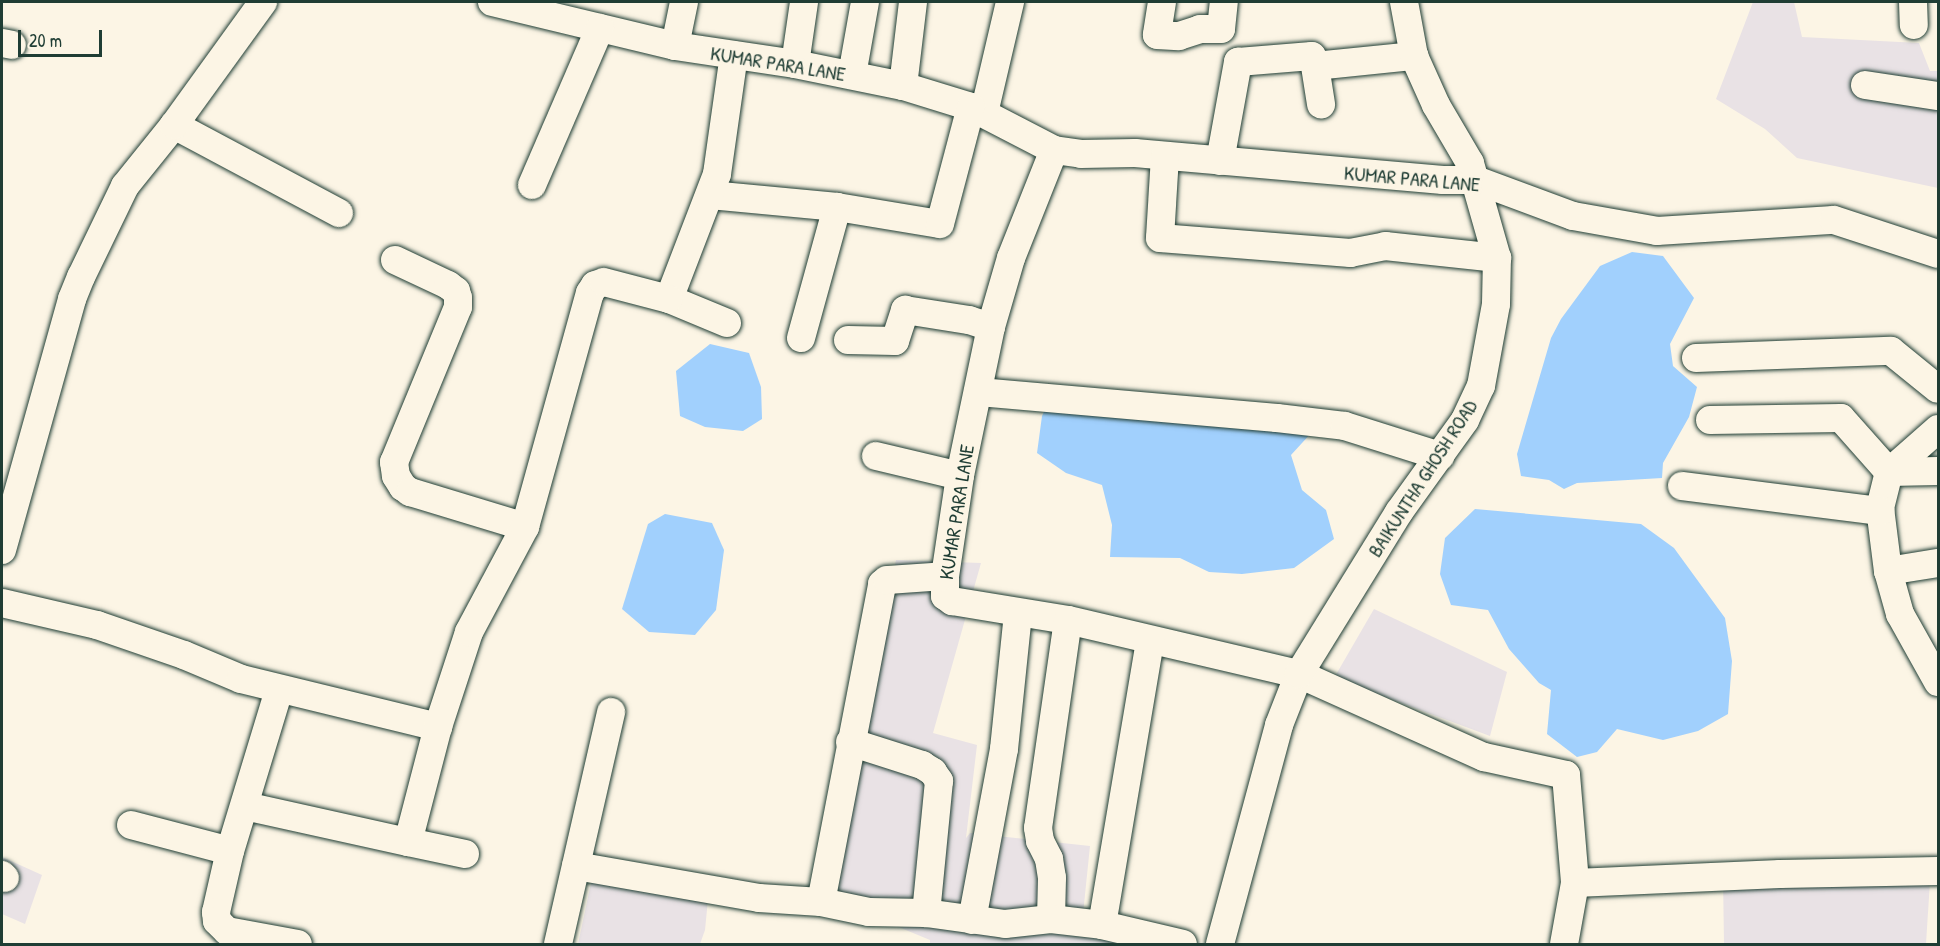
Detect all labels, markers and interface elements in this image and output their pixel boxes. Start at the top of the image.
scale bar [21,18,105,56]
text: 20 m [29,28,62,53]
street label: KUMAR PARA LANE [709,40,847,86]
street label: KUMAR PARA LANE [1343,160,1481,196]
street label: BAIKUNTHA GHOSH ROAD [1362,395,1482,561]
street label: KUMAR PARA LANE [933,443,979,581]

